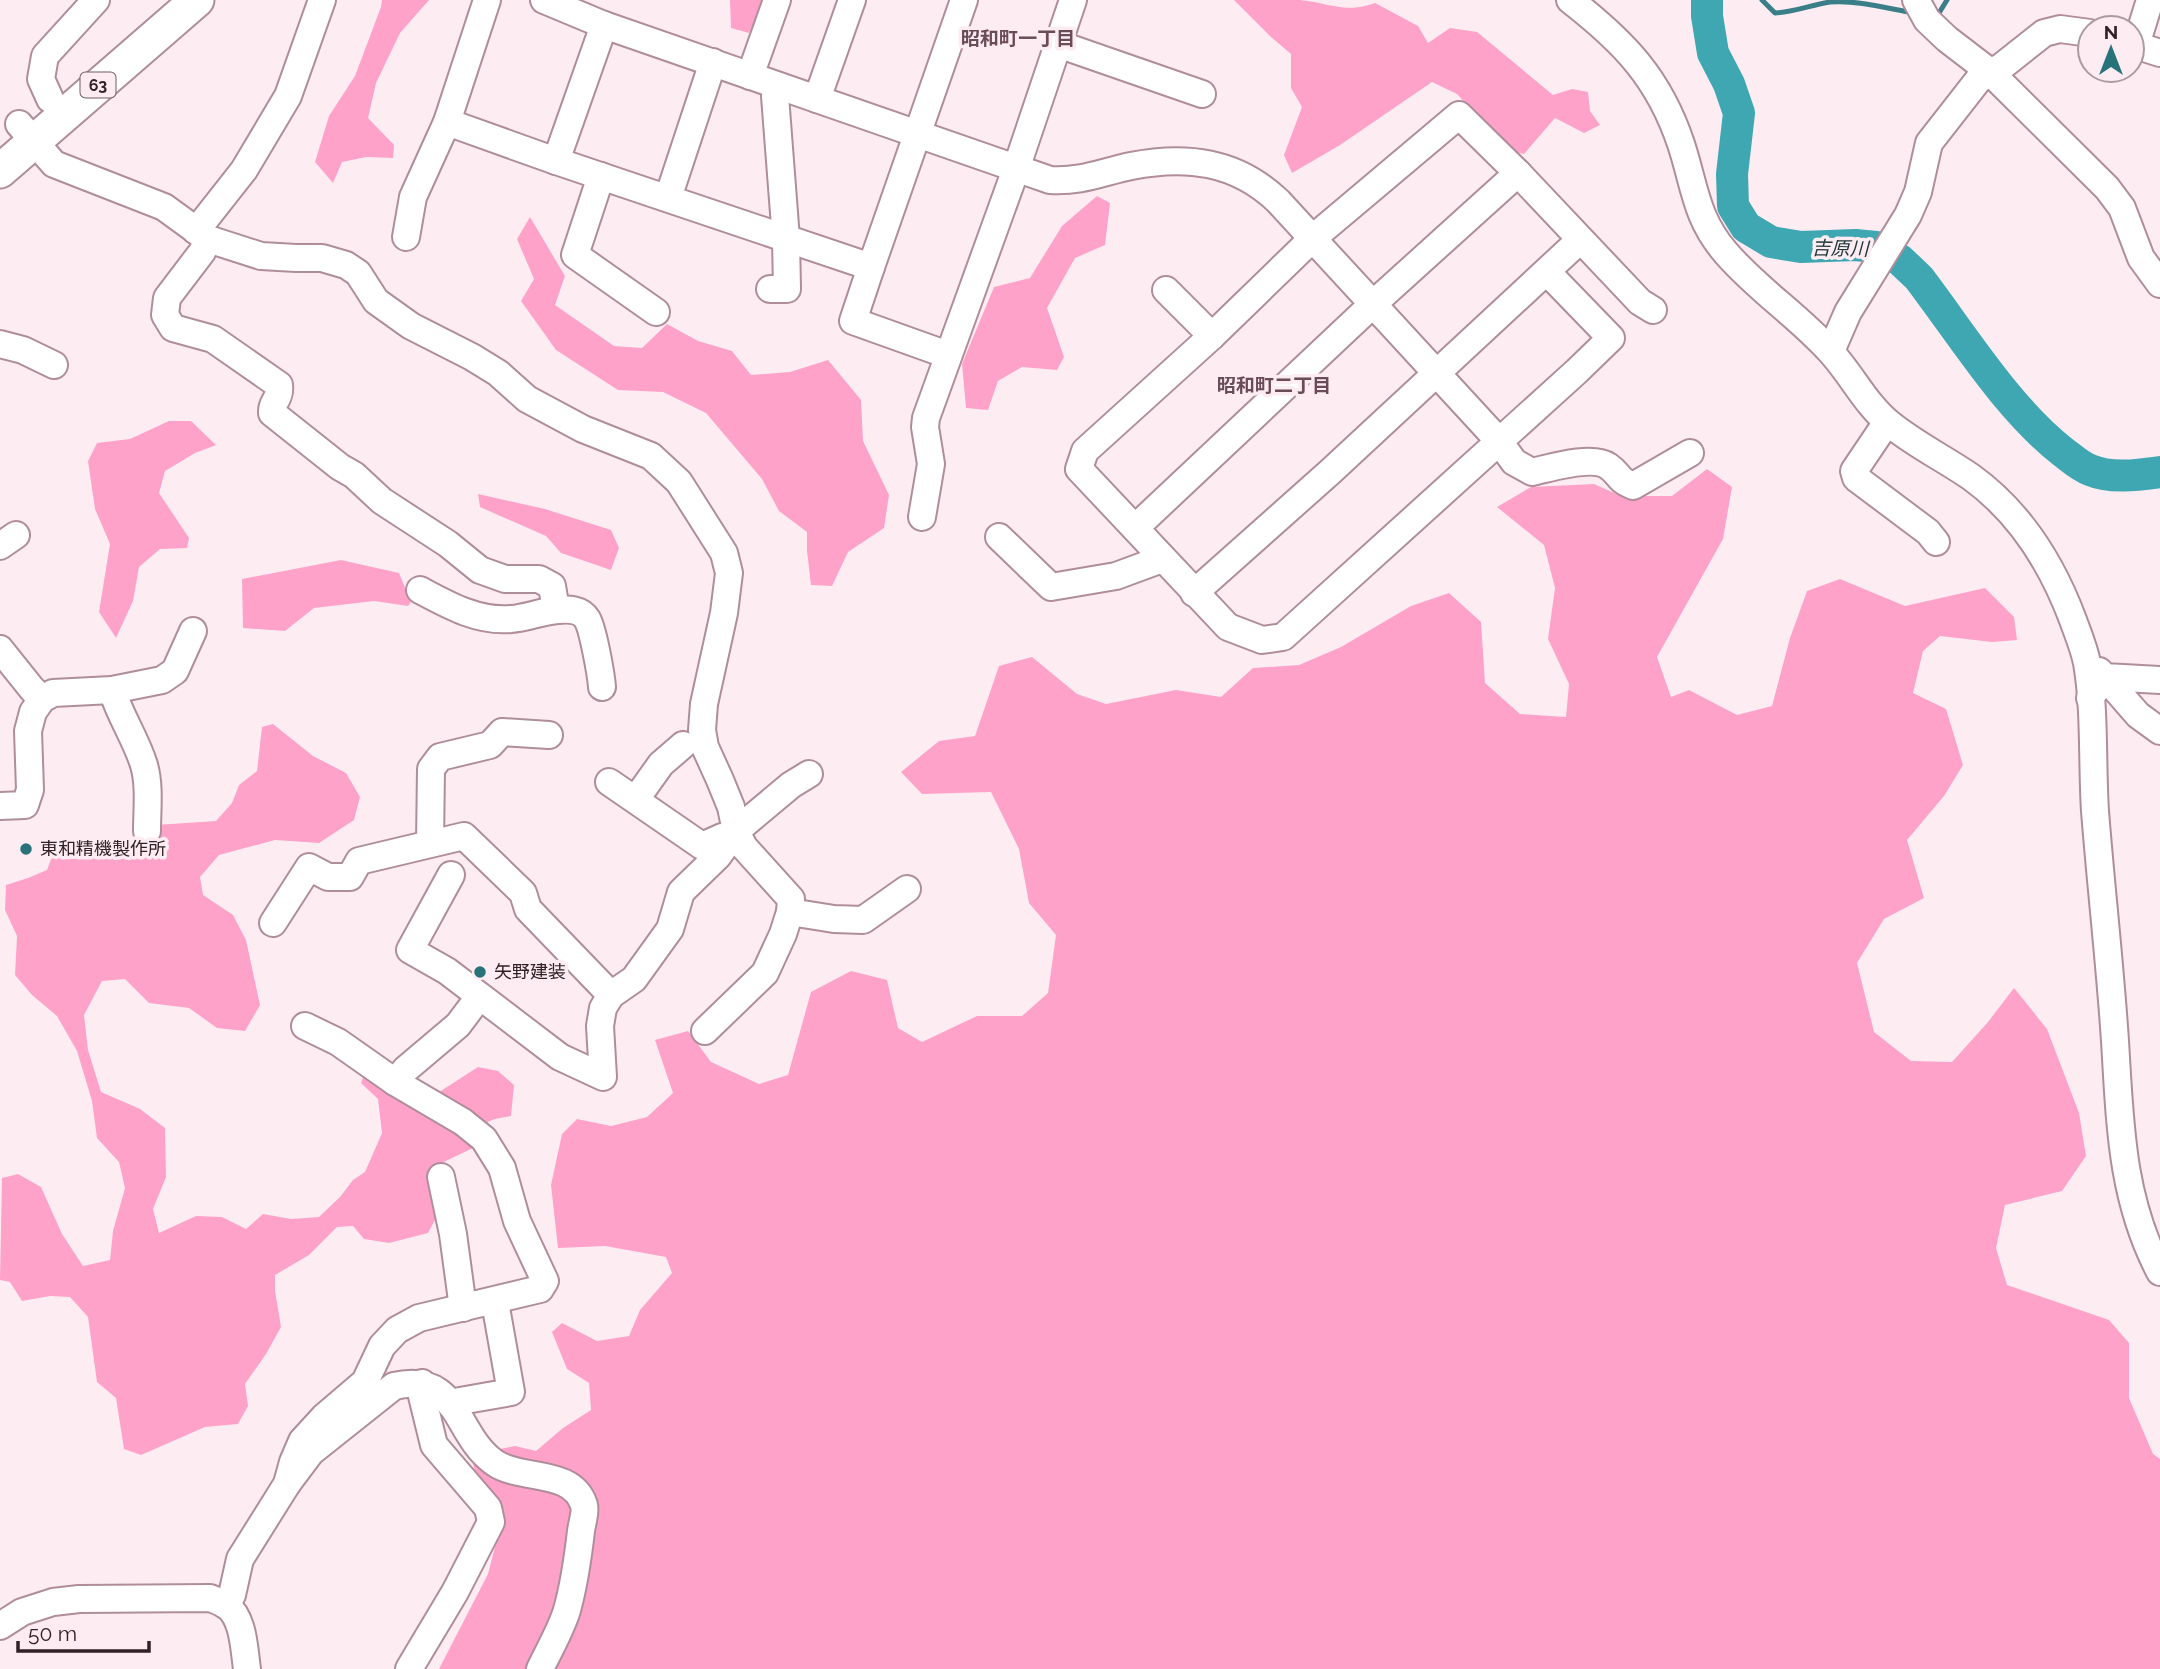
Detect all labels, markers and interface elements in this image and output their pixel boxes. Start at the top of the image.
north arrow [2076,14,2146,84]
text: N [2104,21,2118,43]
district label: 昭和町一丁目 [961,27,1075,49]
road number: 63 [80,72,116,97]
water label: 吉原川 [1811,237,1871,260]
district label: 昭和町二丁目 [1217,374,1331,396]
place label: 東和精機製作所 [40,838,166,859]
marker: 東和精機製作所 [18,841,34,857]
place label: 矢野建装 [494,961,566,982]
marker: 矢野建装 [472,964,488,980]
scale bar [18,1610,149,1654]
text: 50 m [28,1621,77,1646]

